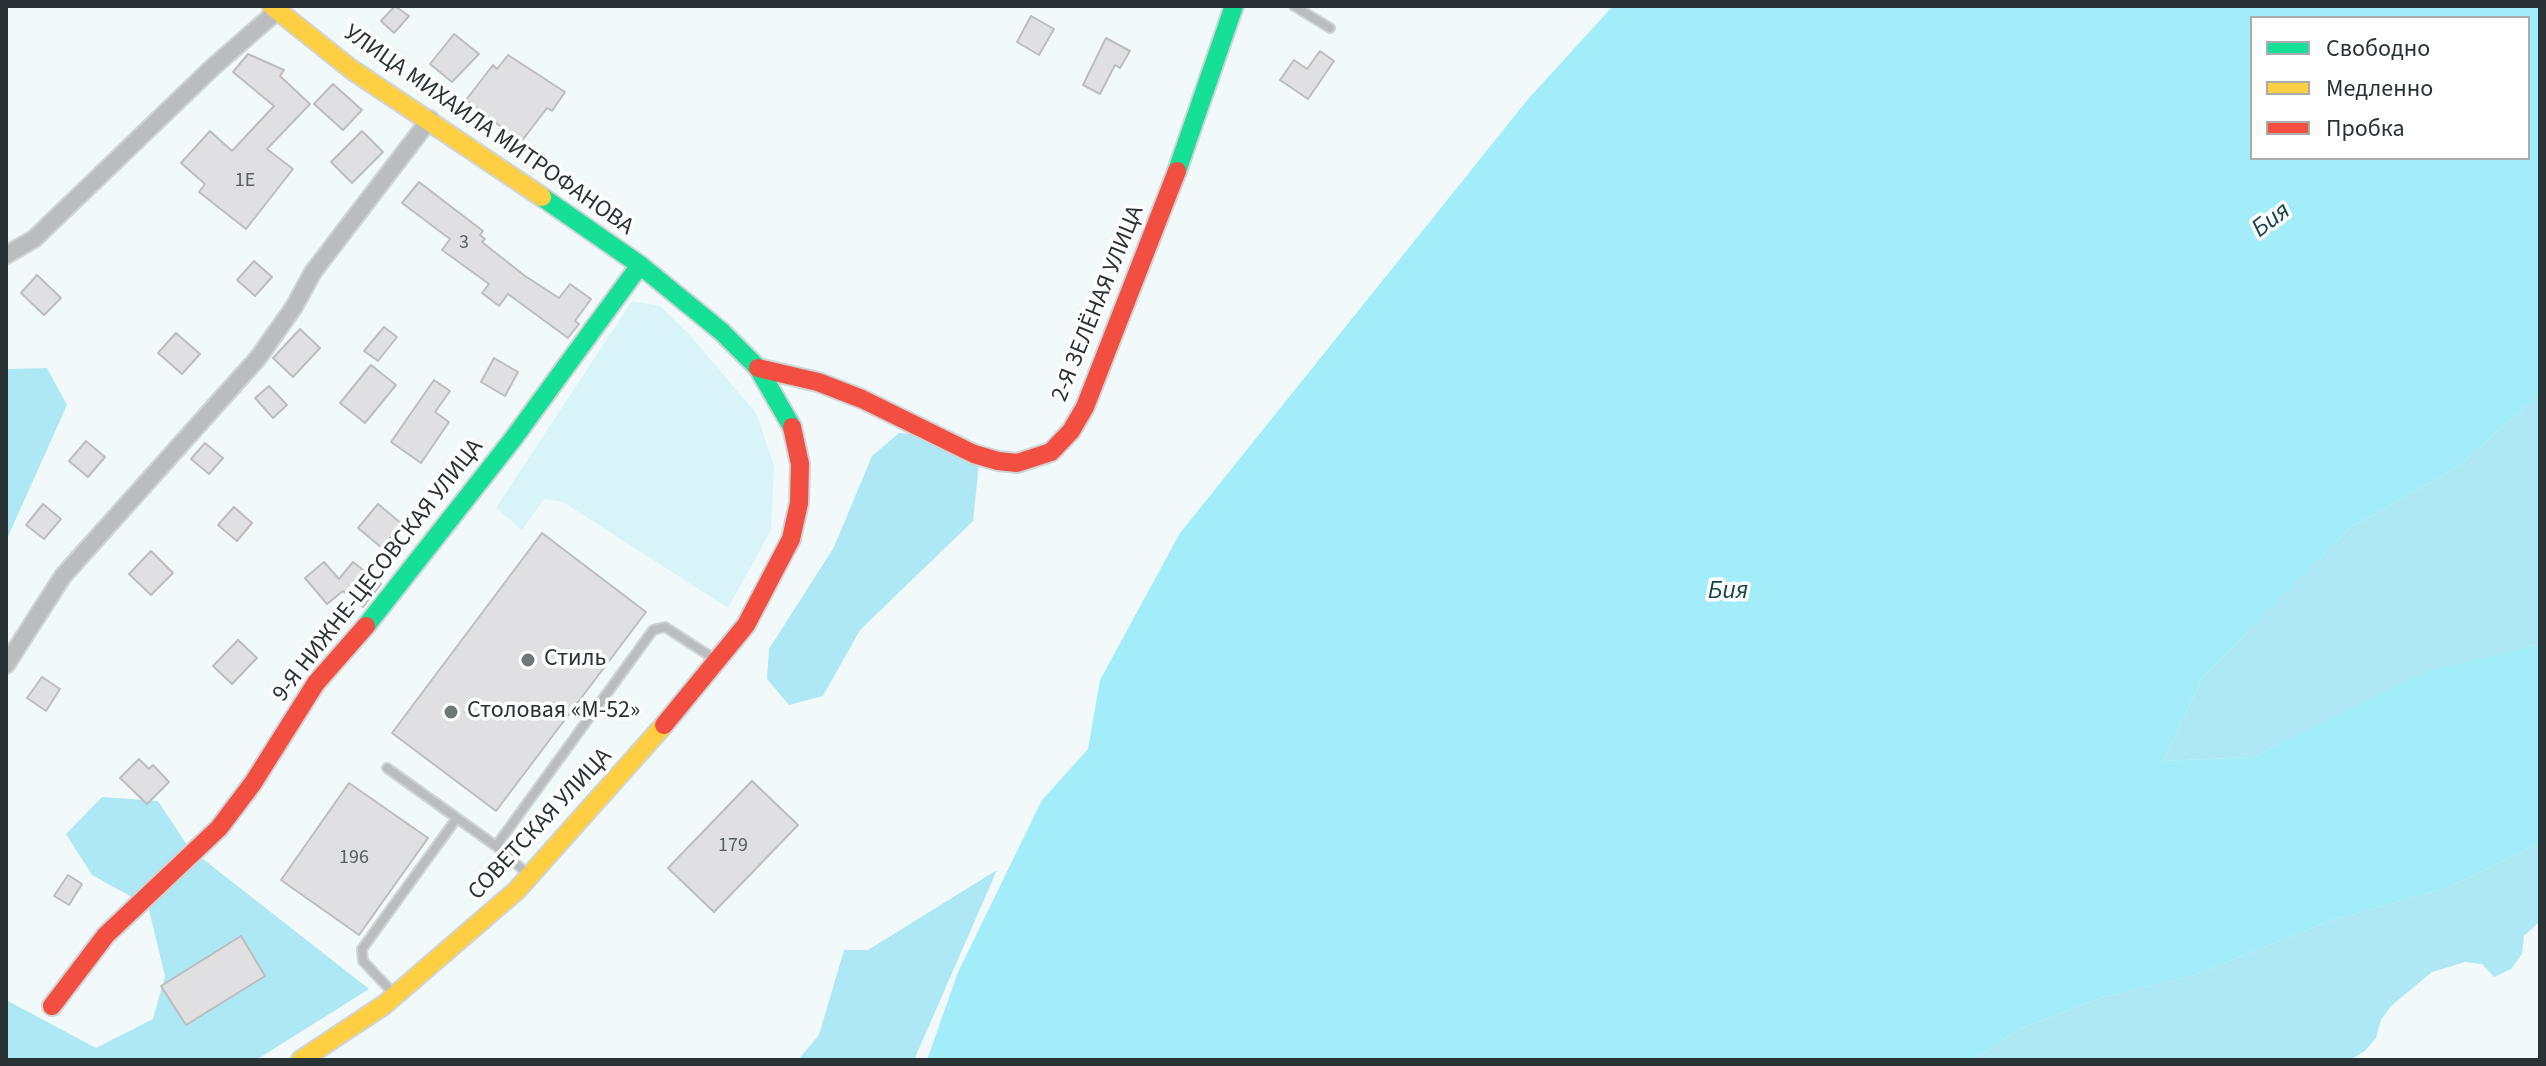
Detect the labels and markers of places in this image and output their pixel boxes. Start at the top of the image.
place label: Стиль [544,646,606,674]
marker: Стиль [519,651,537,669]
place label: Столовая «М-52» [467,698,640,726]
marker: Столовая «М-52» [442,703,460,721]

